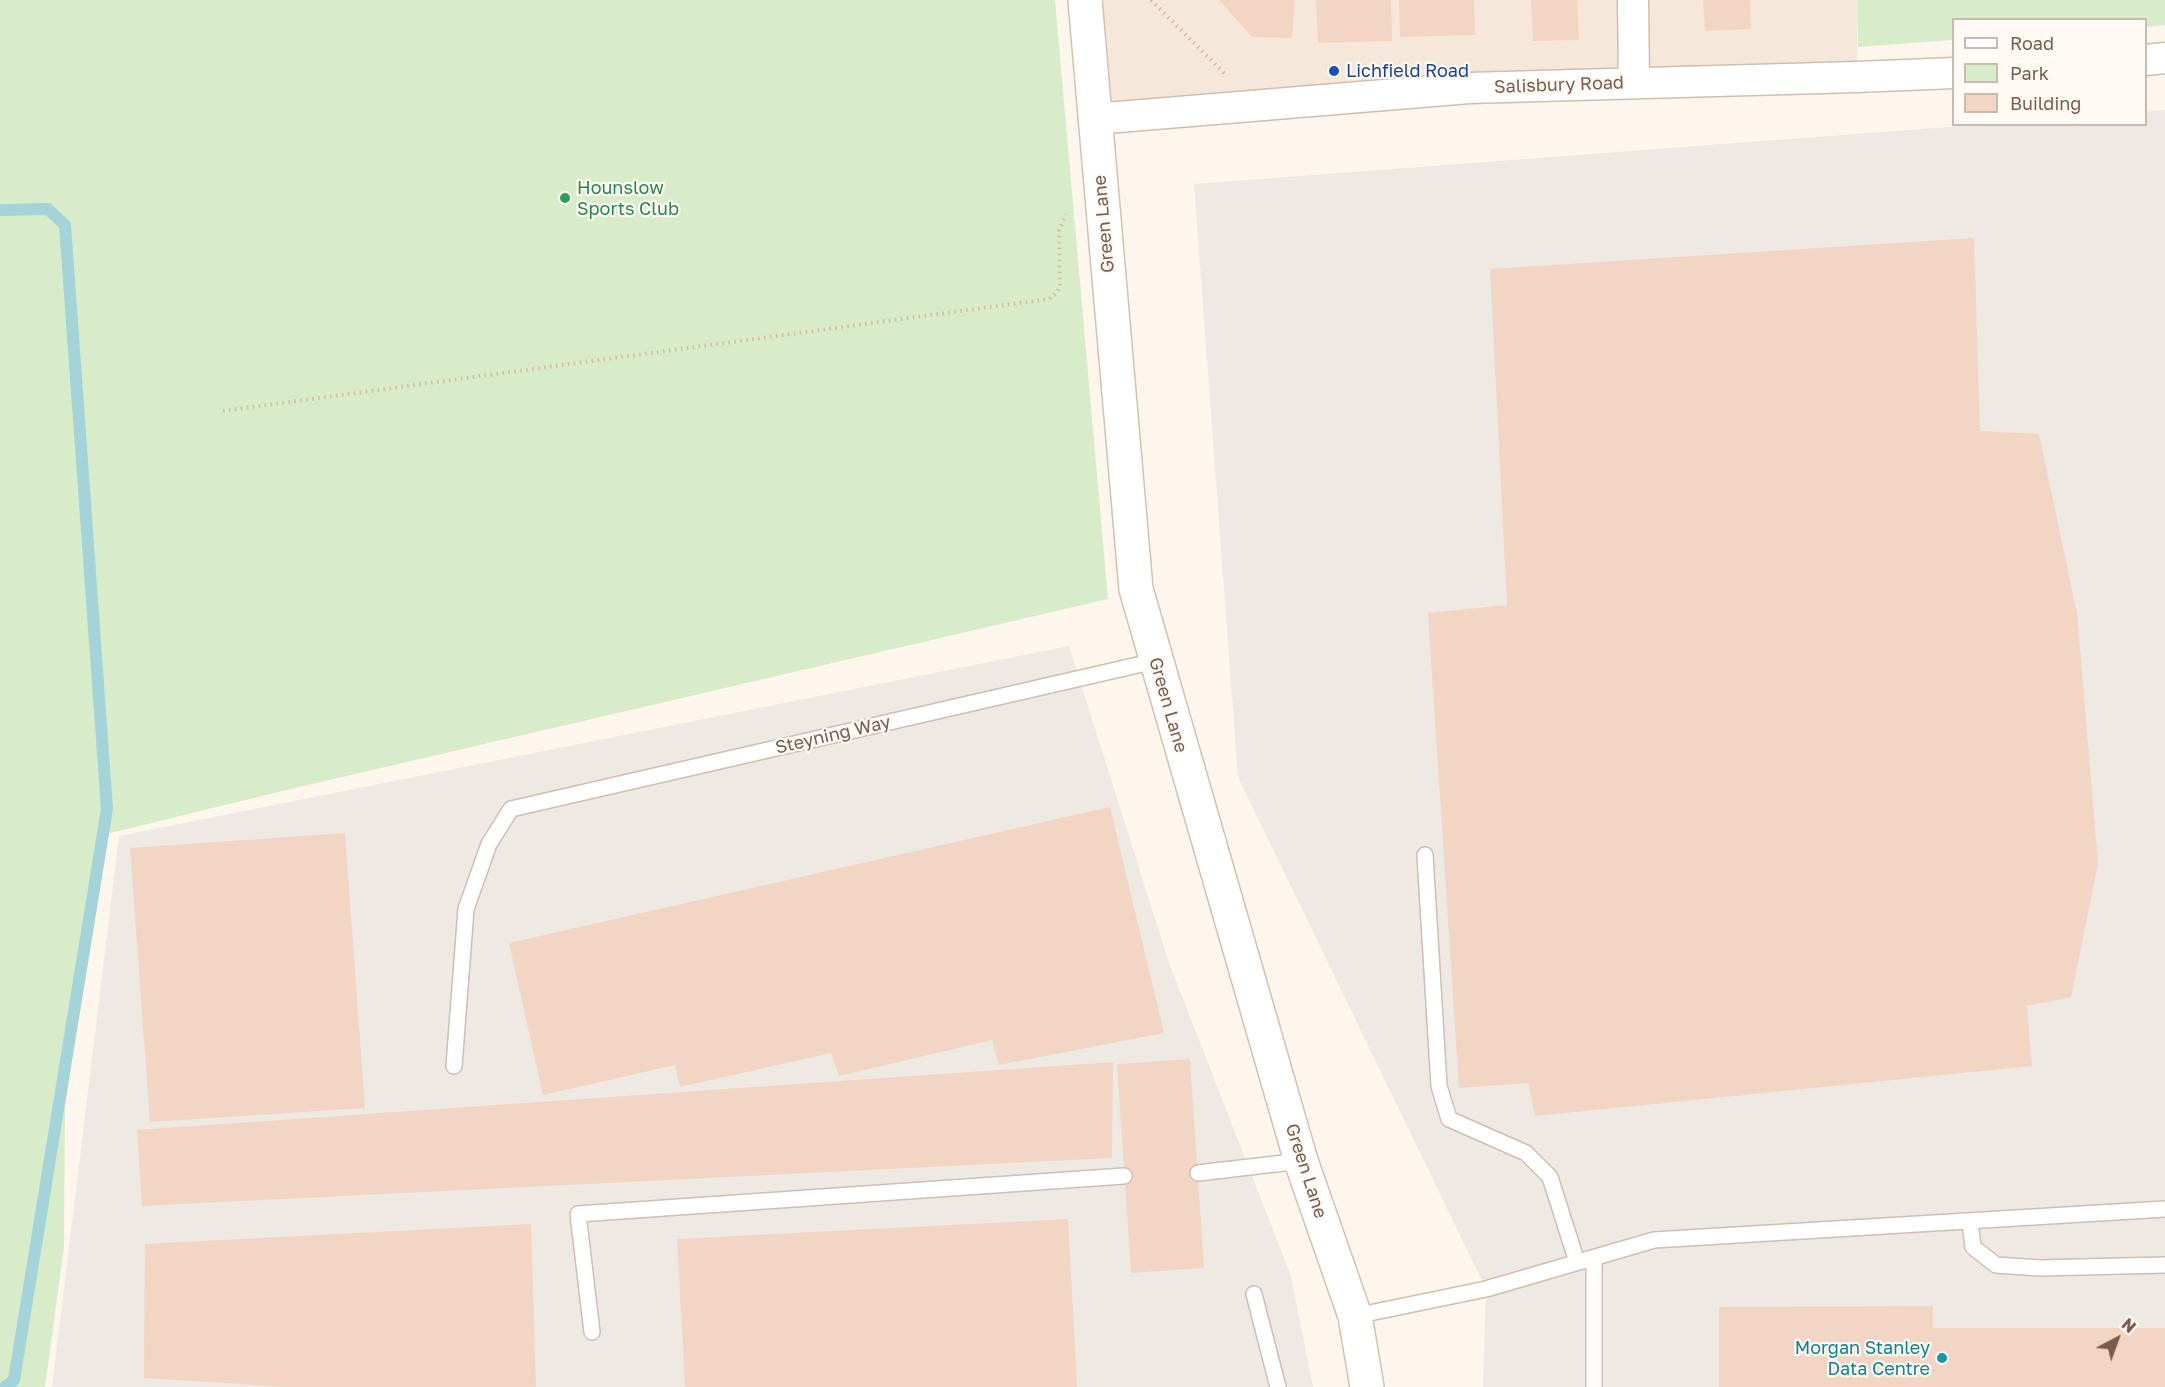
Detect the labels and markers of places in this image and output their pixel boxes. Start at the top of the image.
place label: Lichfield Road [1346,60,1469,82]
marker: Lichfield Road [1327,64,1341,78]
place label: Hounslow Sports Club [577,177,679,219]
marker: Hounslow Sports Club [558,191,572,205]
place label: Morgan Stanley Data Centre [1795,1337,1930,1380]
marker: Morgan Stanley Data Centre [1935,1351,1949,1365]

